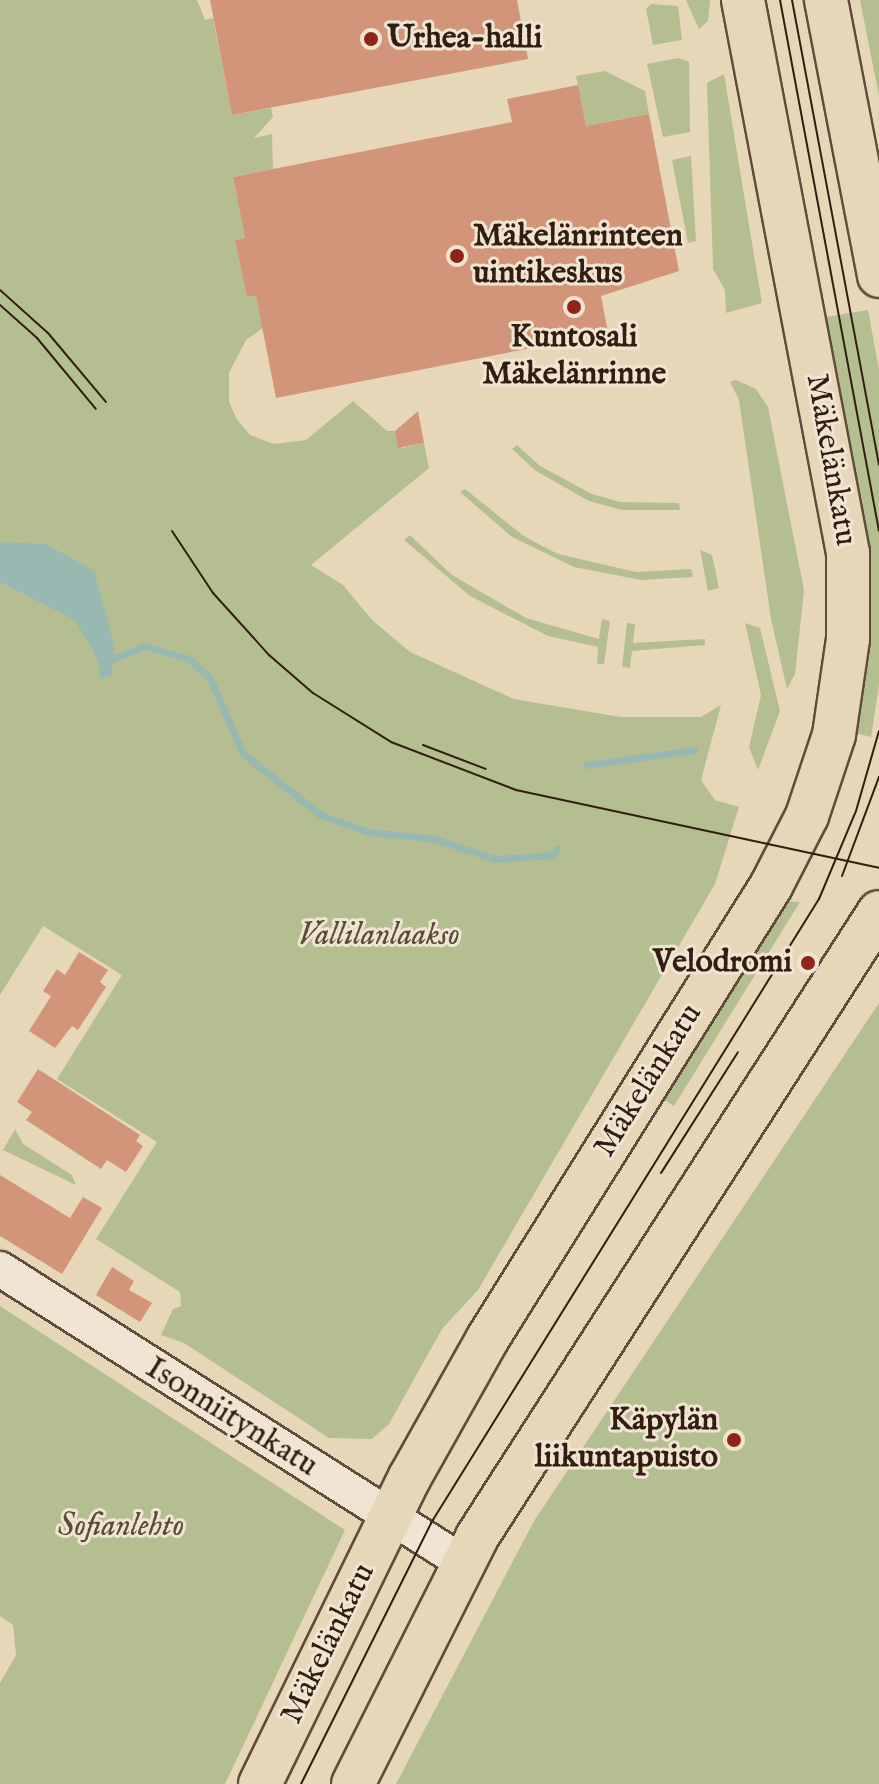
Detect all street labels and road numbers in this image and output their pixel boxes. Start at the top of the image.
street label: Mäkelänkatu [796,371,864,549]
street label: Mäkelänkatu [587,997,711,1165]
street label: Isonniitynkatu [138,1350,324,1486]
street label: Mäkelänkatu [274,1558,384,1730]

